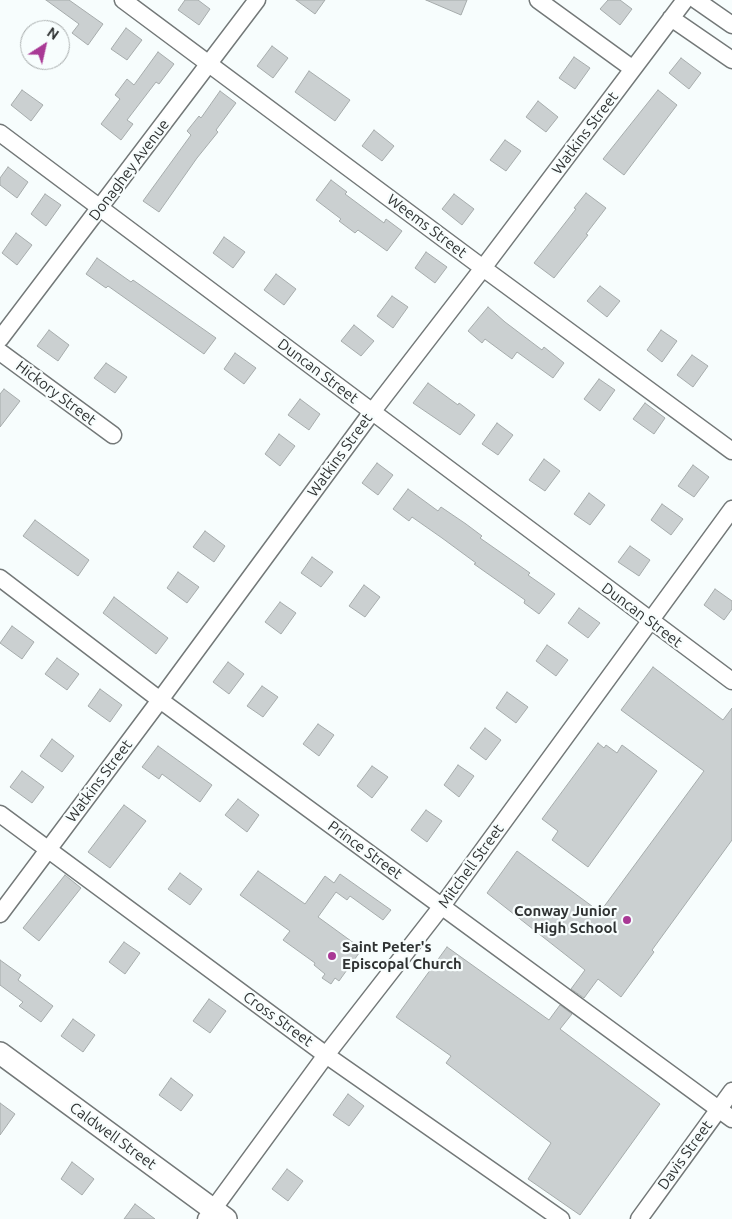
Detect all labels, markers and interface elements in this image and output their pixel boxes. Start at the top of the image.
north arrow [20,20,70,70]
text: N [44,24,62,43]
street label: Watkins Street [548,88,622,178]
street label: Donaghey Avenue [85,116,173,224]
street label: Weems Street [384,190,470,262]
street label: Duncan Street [274,335,362,407]
street label: Hickory Street [12,357,100,429]
street label: Watkins Street [304,410,376,500]
street label: Duncan Street [598,579,686,651]
street label: Watkins Street [62,736,136,826]
street label: Prince Street [324,817,406,883]
street label: Mitchell Street [434,820,508,912]
place label: Conway Junior High School [514,902,617,937]
marker: Conway Junior High School [621,914,633,926]
place label: Saint Peter's Episcopal Church [342,938,462,973]
marker: Saint Peter's Episcopal Church [326,950,338,962]
street label: Cross Street [240,988,316,1050]
street label: Caldwell Street [66,1099,160,1173]
street label: Davis Street [654,1117,716,1193]

